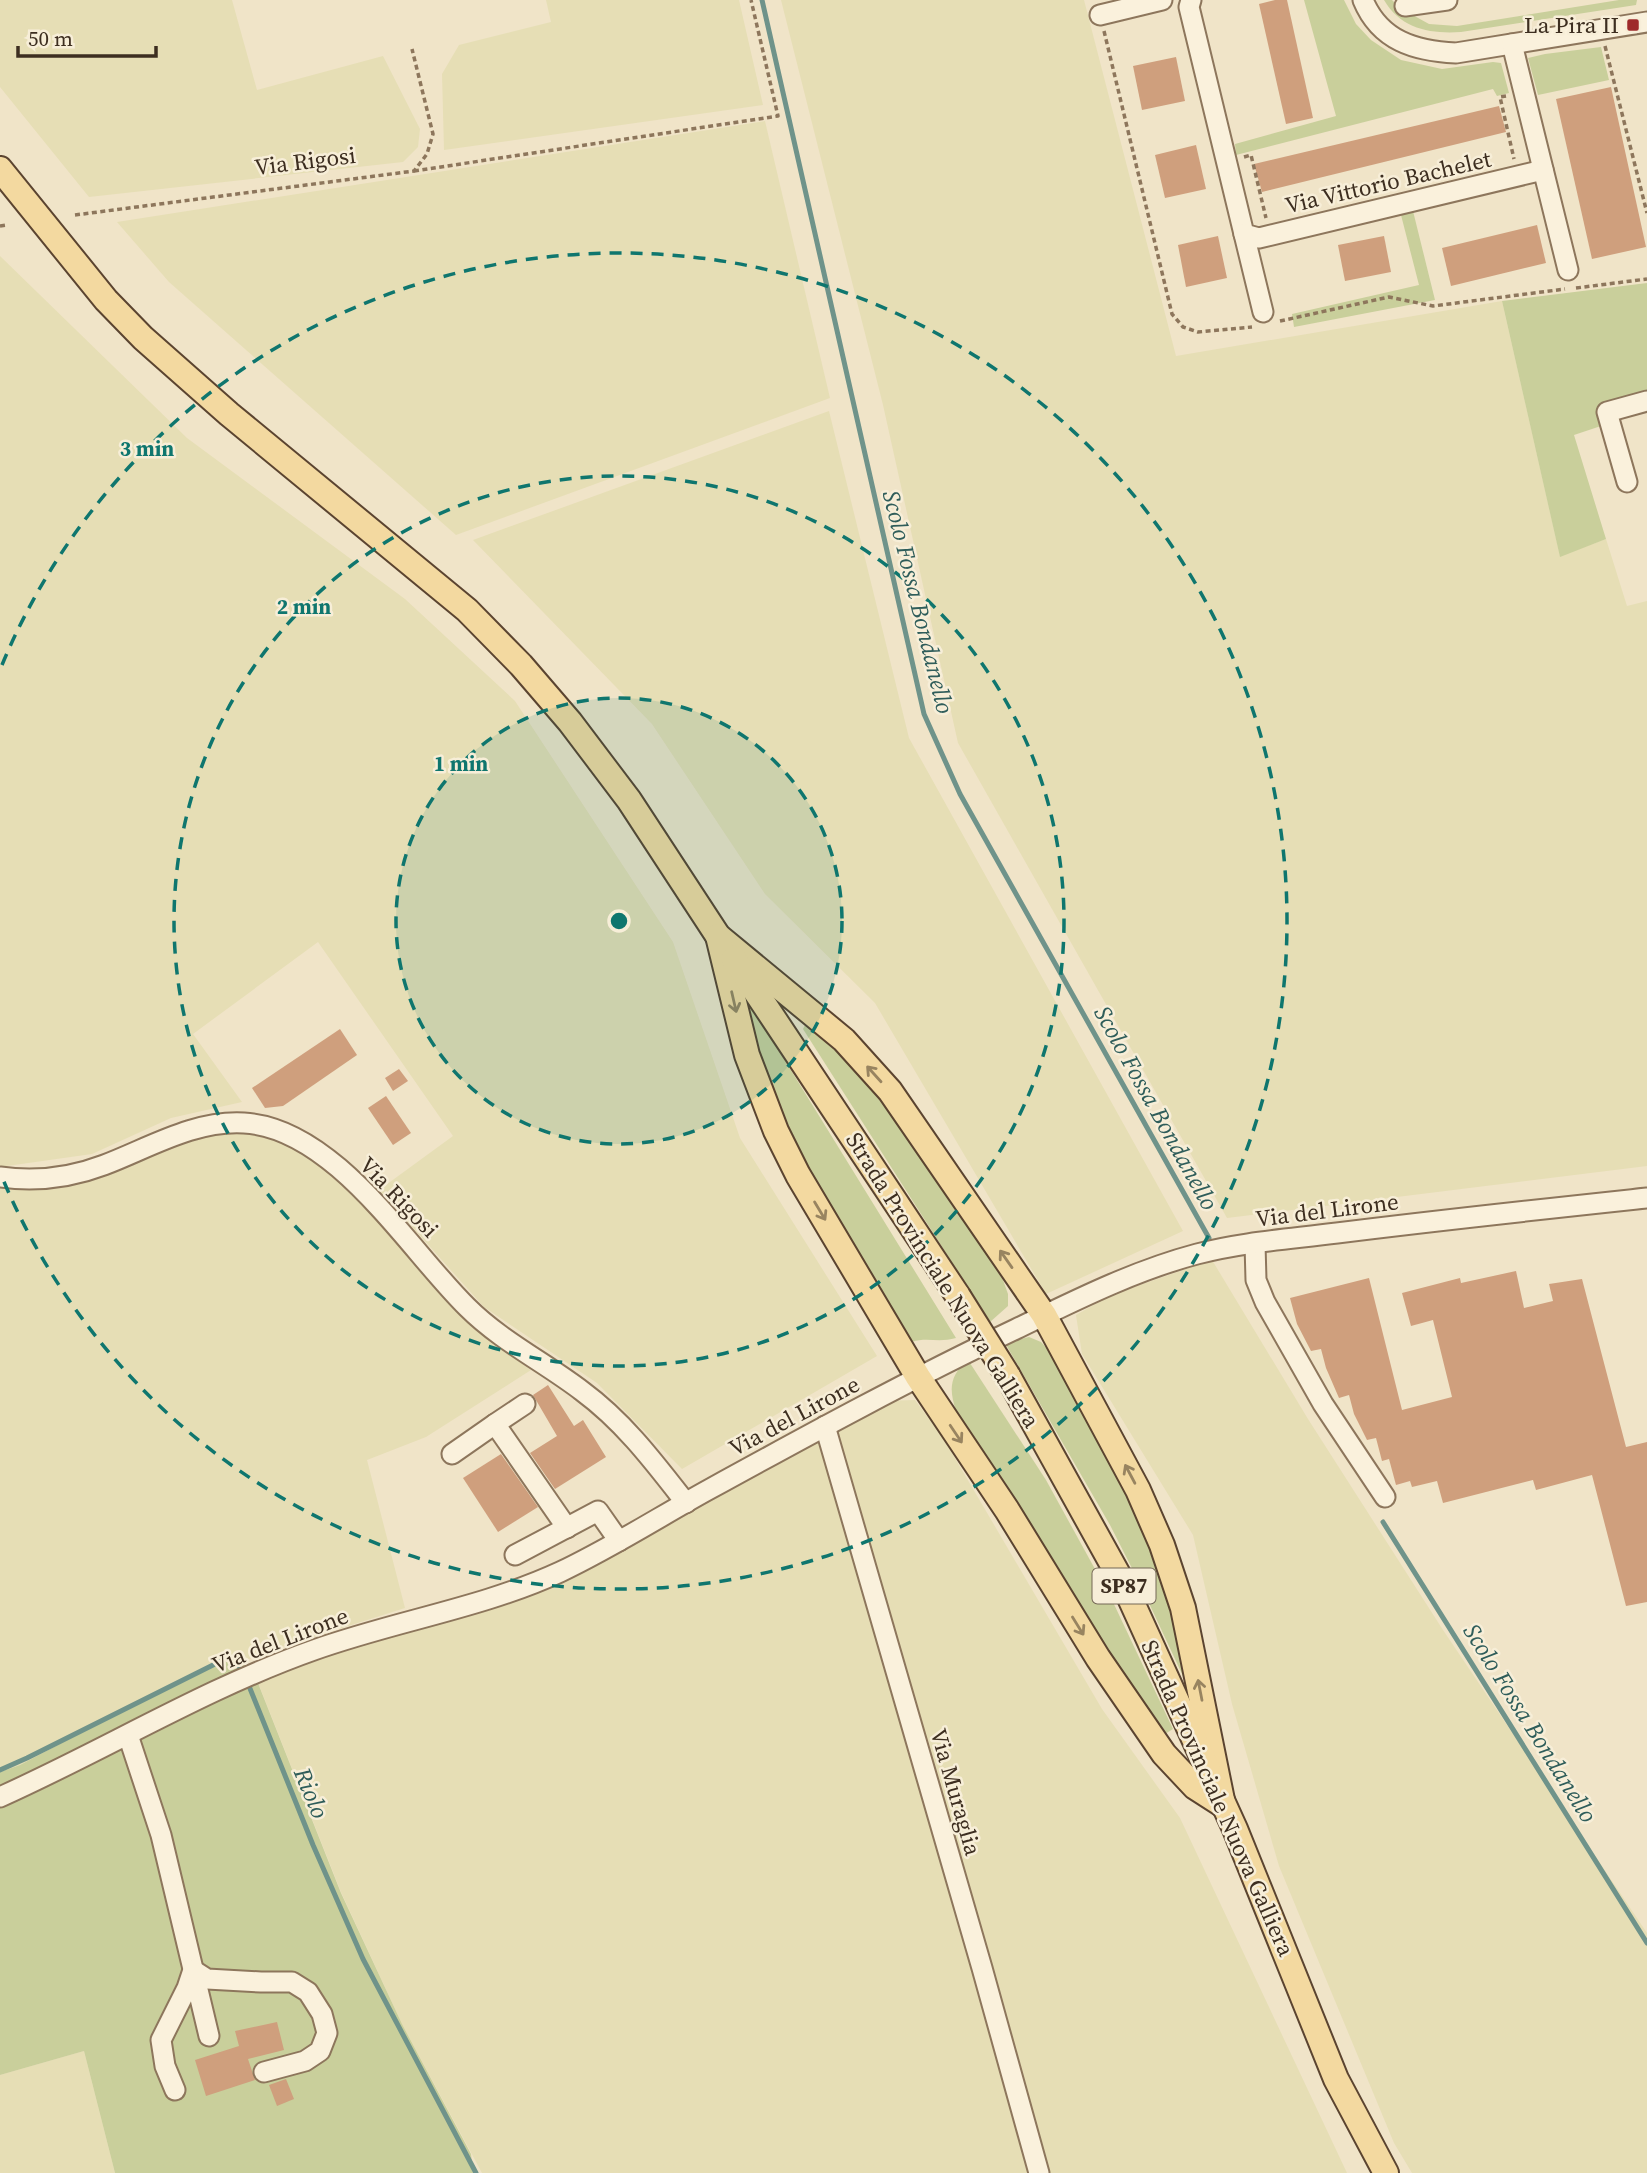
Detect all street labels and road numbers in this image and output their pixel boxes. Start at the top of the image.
street label: Via Rigosi [253,139,358,183]
street label: Via Vittorio Bachelet [1282,143,1495,221]
street label: Strada Provinciale Nuova Galliera [839,1126,1048,1434]
street label: Via Rigosi [352,1149,446,1245]
street label: Via del Lirone [1254,1185,1400,1235]
street label: Via del Lirone [723,1368,865,1464]
road number: SP87 [1092,1568,1156,1604]
street label: Via del Lirone [207,1599,353,1681]
street label: Strada Provinciale Nuova Galliera [1134,1635,1303,1961]
street label: Via Muraglia [923,1725,989,1859]

